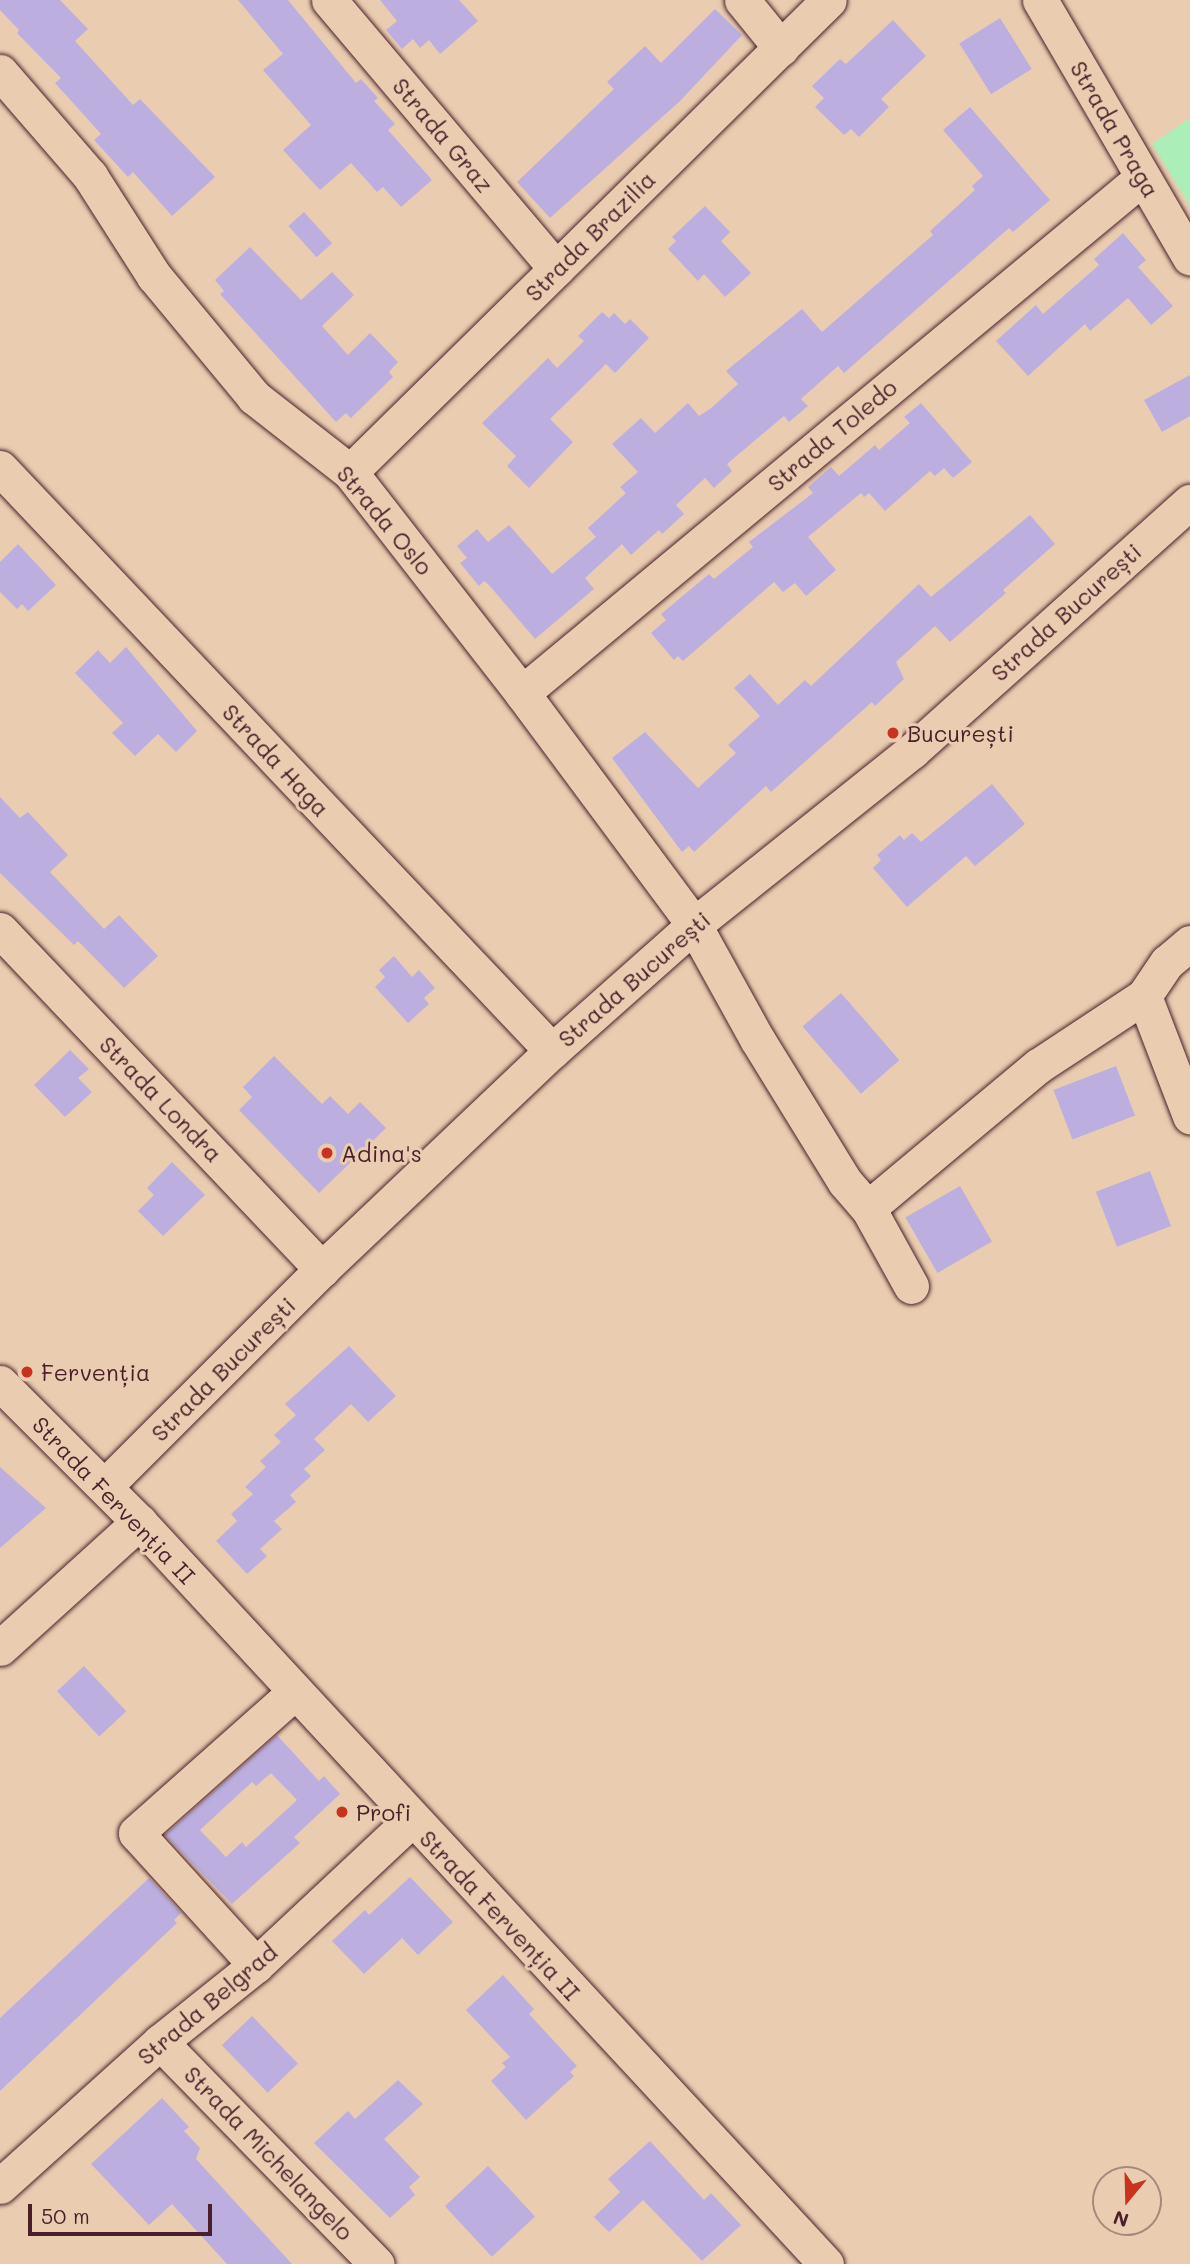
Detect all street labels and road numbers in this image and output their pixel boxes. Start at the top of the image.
street label: Strada Praga [1065,56,1165,202]
street label: Strada Graz [387,72,499,198]
street label: Strada Brazilia [519,165,661,307]
street label: Strada Toledo [762,373,902,497]
street label: Strada Oslo [331,460,439,580]
street label: Strada București [985,537,1147,687]
street label: Strada Haga [217,698,335,822]
street label: Strada București [552,906,716,1052]
street label: Strada Londra [94,1030,228,1168]
street label: Strada București [145,1291,301,1447]
street label: Strada Fervenția II [27,1411,201,1589]
street label: Strada Fervenția II [414,1824,586,2006]
street label: Strada Belgrad [132,1938,282,2070]
street label: Strada Michelangelo [179,2060,359,2246]

